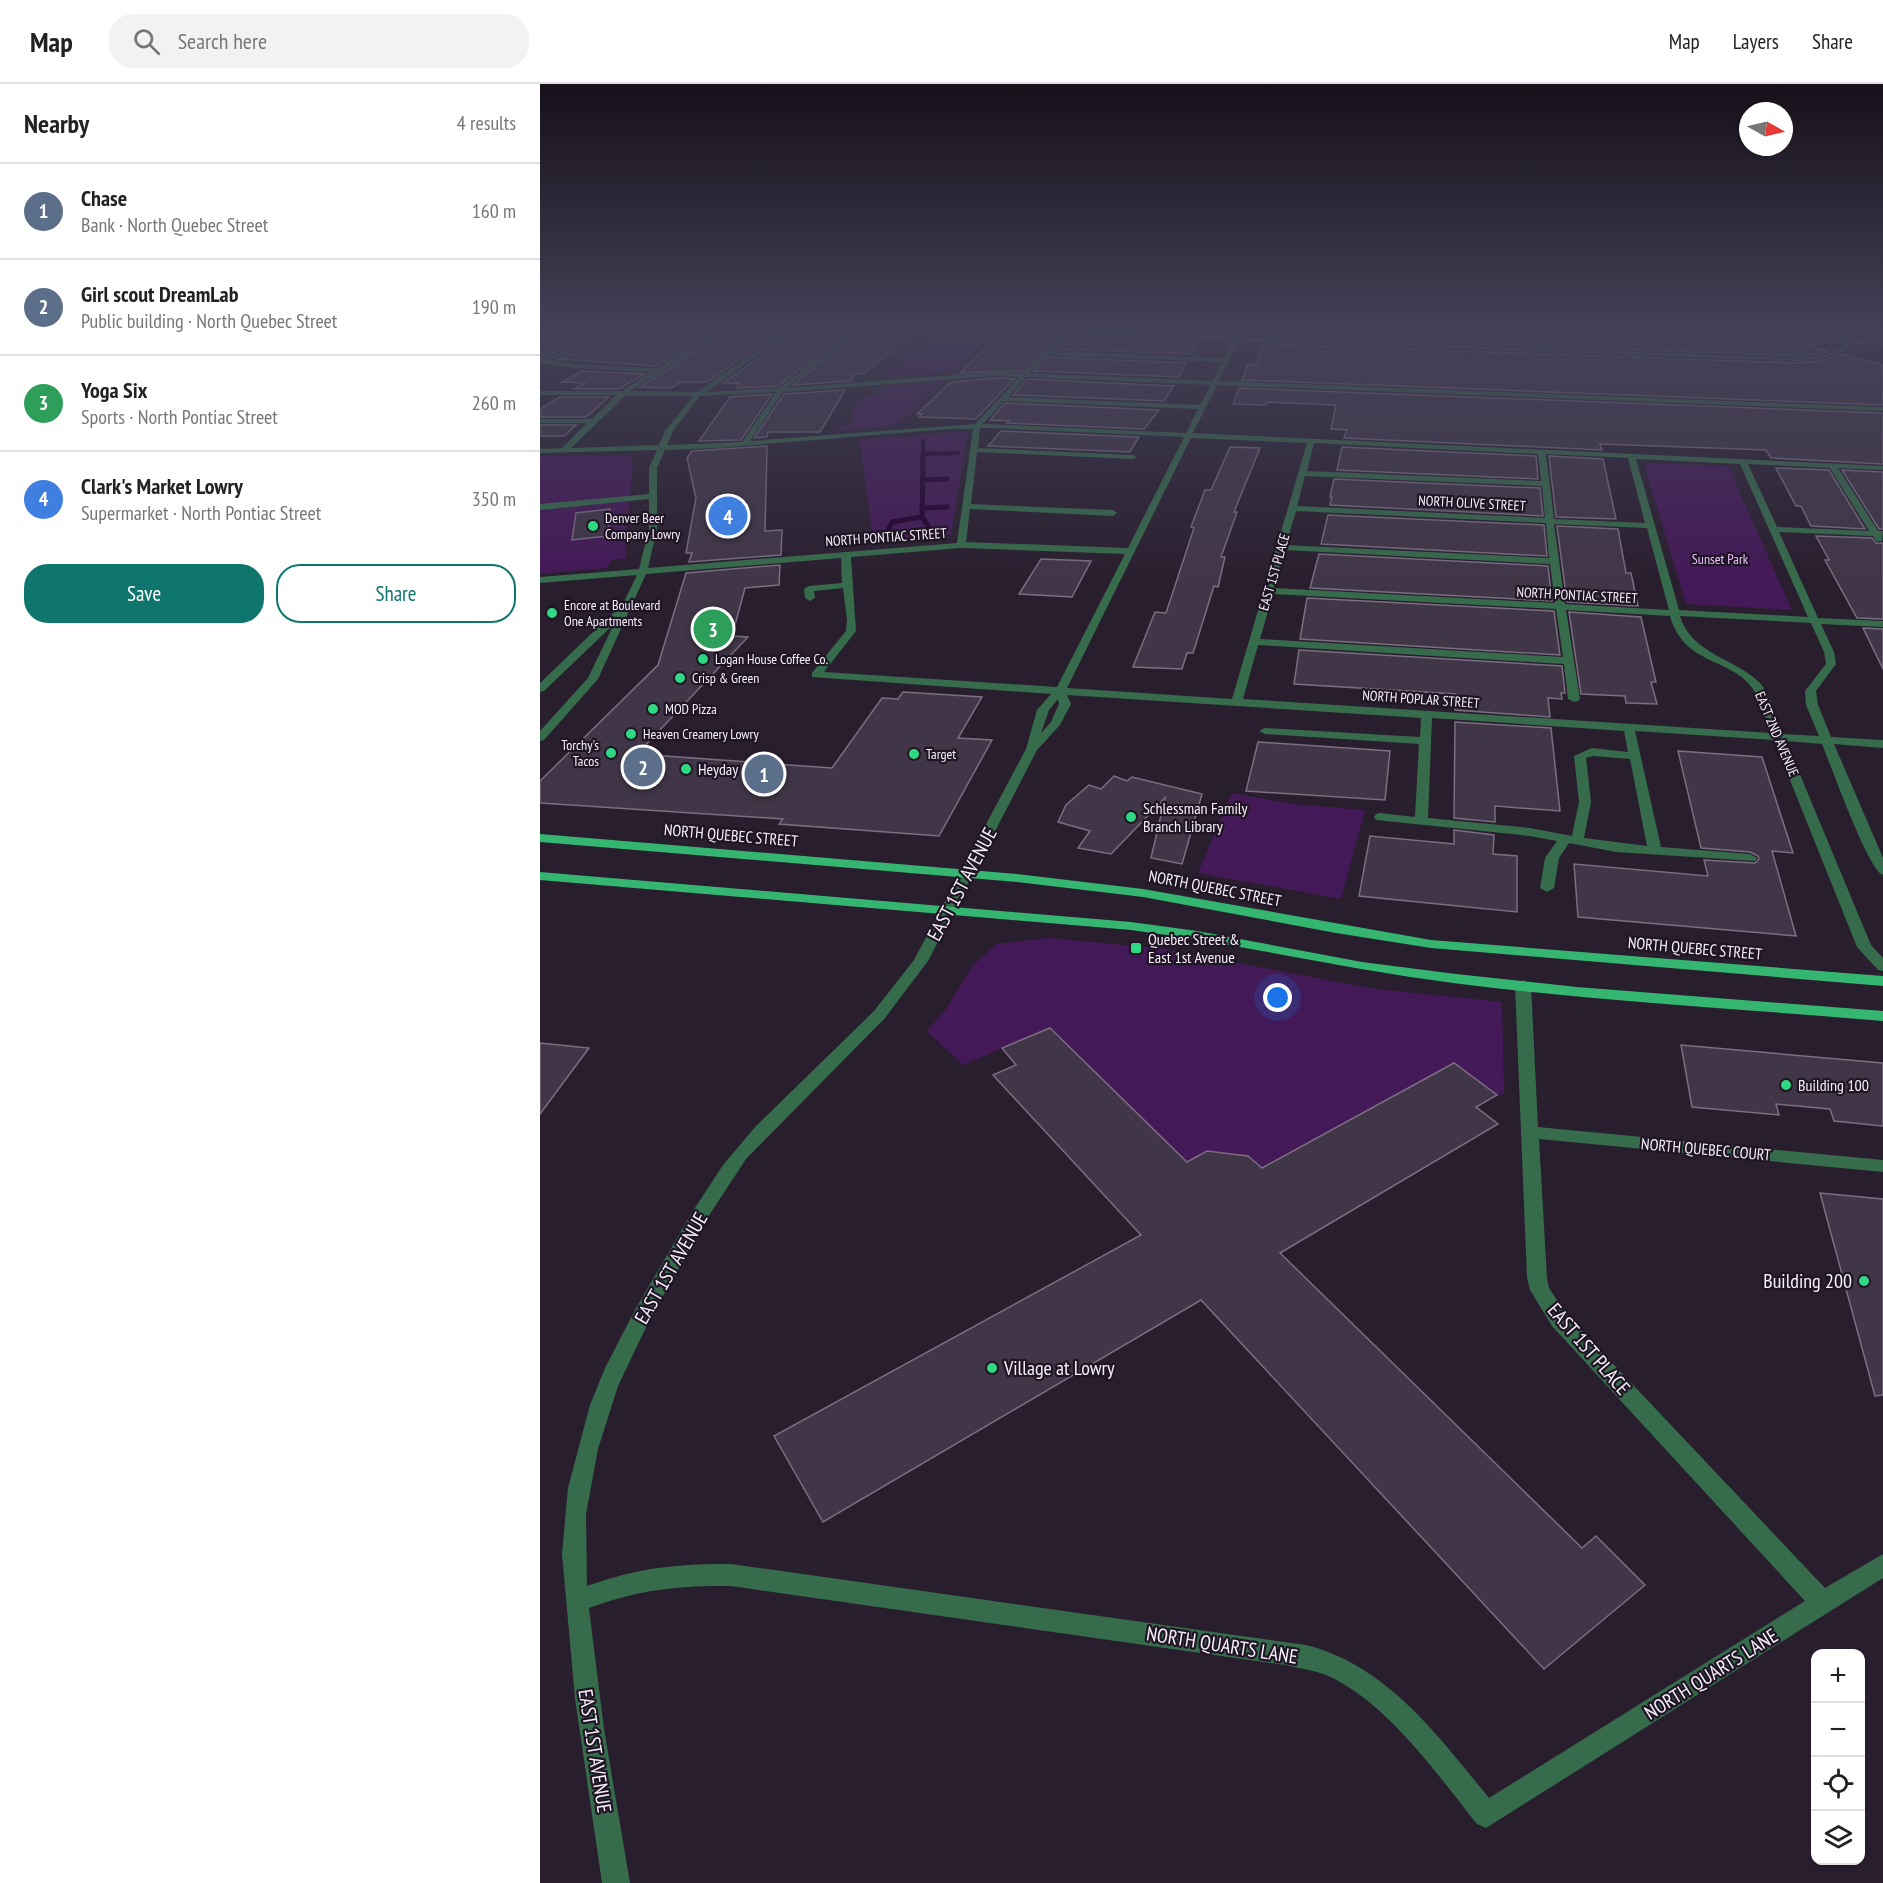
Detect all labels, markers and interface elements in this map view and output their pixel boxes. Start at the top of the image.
search box [109,14,529,68]
text: Map [30,23,73,60]
icon: search [130,25,163,58]
text: Search here [178,27,267,55]
text: Map [1669,28,1700,55]
text: Layers [1733,28,1779,55]
text: Share [1812,28,1853,55]
north arrow [1739,102,1793,156]
text: Nearby [24,107,89,140]
text: 4 results [457,110,516,136]
text: Chase [81,184,127,212]
text: 1 [39,198,48,224]
text: 160 m [472,198,516,224]
text: Bank · North Quebec Street [81,212,268,238]
text: Girl scout DreamLab [81,280,238,308]
text: 2 [39,294,48,320]
text: 190 m [472,294,516,320]
text: Public building · North Quebec Street [81,308,337,334]
text: Yoga Six [81,376,147,404]
text: 3 [39,390,48,416]
text: 260 m [472,390,516,416]
text: Sports · North Pontiac Street [81,404,278,430]
text: Clark's Market Lowry [81,472,243,500]
text: 4 [39,486,48,512]
text: 350 m [472,486,516,512]
street label: NORTH OLIVE STREET [1418,491,1527,515]
pin: 4 [708,494,747,538]
text: Supermarket · North Pontiac Street [81,500,321,526]
place label: Denver Beer Company Lowry [605,509,681,543]
marker: Denver Beer Company Lowry [586,519,600,533]
street label: NORTH PONTIAC STREET [825,524,948,550]
street label: EAST 1ST PLACE [1254,531,1294,613]
park label: Sunset Park [1692,550,1749,568]
button: Save [24,564,264,623]
button: Share [276,564,516,623]
street label: NORTH PONTIAC STREET [1516,583,1639,607]
place label: Encore at Boulevard One Apartments [564,596,660,630]
marker: Encore at Boulevard One Apartments [545,606,559,620]
pin: 3 [694,606,732,652]
place label: Logan House Coffee Co. [715,650,828,668]
marker: Logan House Coffee Co. [696,652,710,666]
place label: Crisp & Green [692,669,759,687]
marker: Crisp & Green [673,671,687,685]
street label: NORTH POPLAR STREET [1362,686,1481,712]
street label: EAST 2ND AVENUE [1751,689,1803,779]
place label: MOD Pizza [665,700,717,718]
marker: MOD Pizza [646,702,660,716]
place label: Heaven Creamery Lowry [643,725,759,743]
marker: Heaven Creamery Lowry [624,727,638,741]
place label: Torchy's Tacos [561,736,599,770]
pin: 2 [624,744,662,790]
place label: Target [926,745,956,763]
marker: Torchy's Tacos [604,746,618,760]
marker: Target [907,747,921,761]
pin: 1 [744,752,784,796]
place label: Heyday [698,759,738,779]
marker: Heyday [679,762,693,776]
place label: Schlessman Family Branch Library [1143,798,1248,836]
marker: Schlessman Family Branch Library [1124,810,1138,824]
street label: NORTH QUEBEC STREET [663,819,799,851]
street label: EAST 1ST AVENUE [921,823,1003,945]
street label: NORTH QUEBEC STREET [1147,865,1283,911]
place label: Quebec Street & East 1st Avenue [1148,929,1240,967]
street label: NORTH QUEBEC STREET [1627,932,1763,964]
marker: Quebec Street & East 1st Avenue [1129,941,1143,955]
your location [1263,983,1292,1012]
place label: Building 100 [1798,1075,1869,1095]
marker: Building 100 [1779,1078,1793,1092]
street label: NORTH QUEBEC COURT [1640,1133,1772,1165]
street label: EAST 1ST AVENUE [628,1207,714,1329]
place label: Building 200 [1763,1268,1852,1294]
marker: Building 200 [1857,1274,1871,1288]
street label: EAST 1ST PLACE [1542,1298,1636,1400]
place label: Village at Lowry [1003,1355,1115,1381]
marker: Village at Lowry [985,1361,999,1375]
street label: NORTH QUARTS LANE [1145,1620,1299,1670]
street label: NORTH QUARTS LANE [1639,1622,1783,1726]
map controls [1811,1649,1865,1865]
button: + [1811,1649,1865,1703]
street label: EAST 1ST AVENUE [572,1687,618,1815]
button: − [1811,1703,1865,1757]
button: locate [1811,1757,1865,1811]
button: layers [1811,1811,1865,1865]

